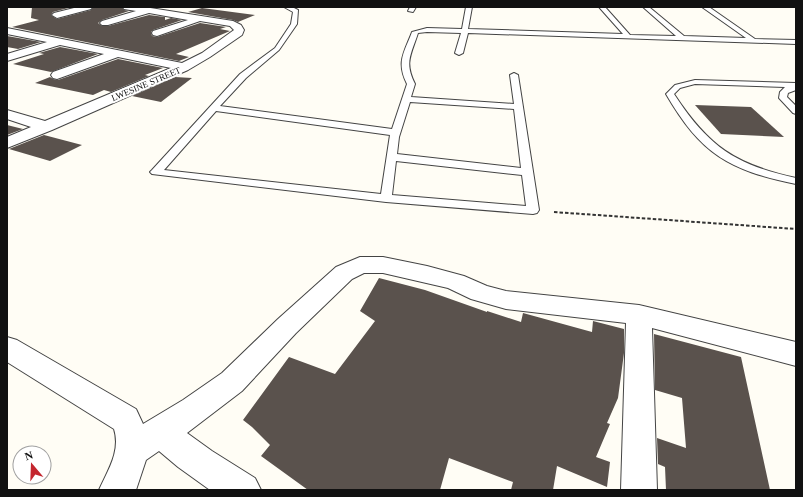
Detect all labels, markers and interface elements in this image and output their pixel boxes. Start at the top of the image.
street label: LWESINE STREET [110,65,183,103]
north arrow [12,445,52,485]
text: N [23,449,35,463]

